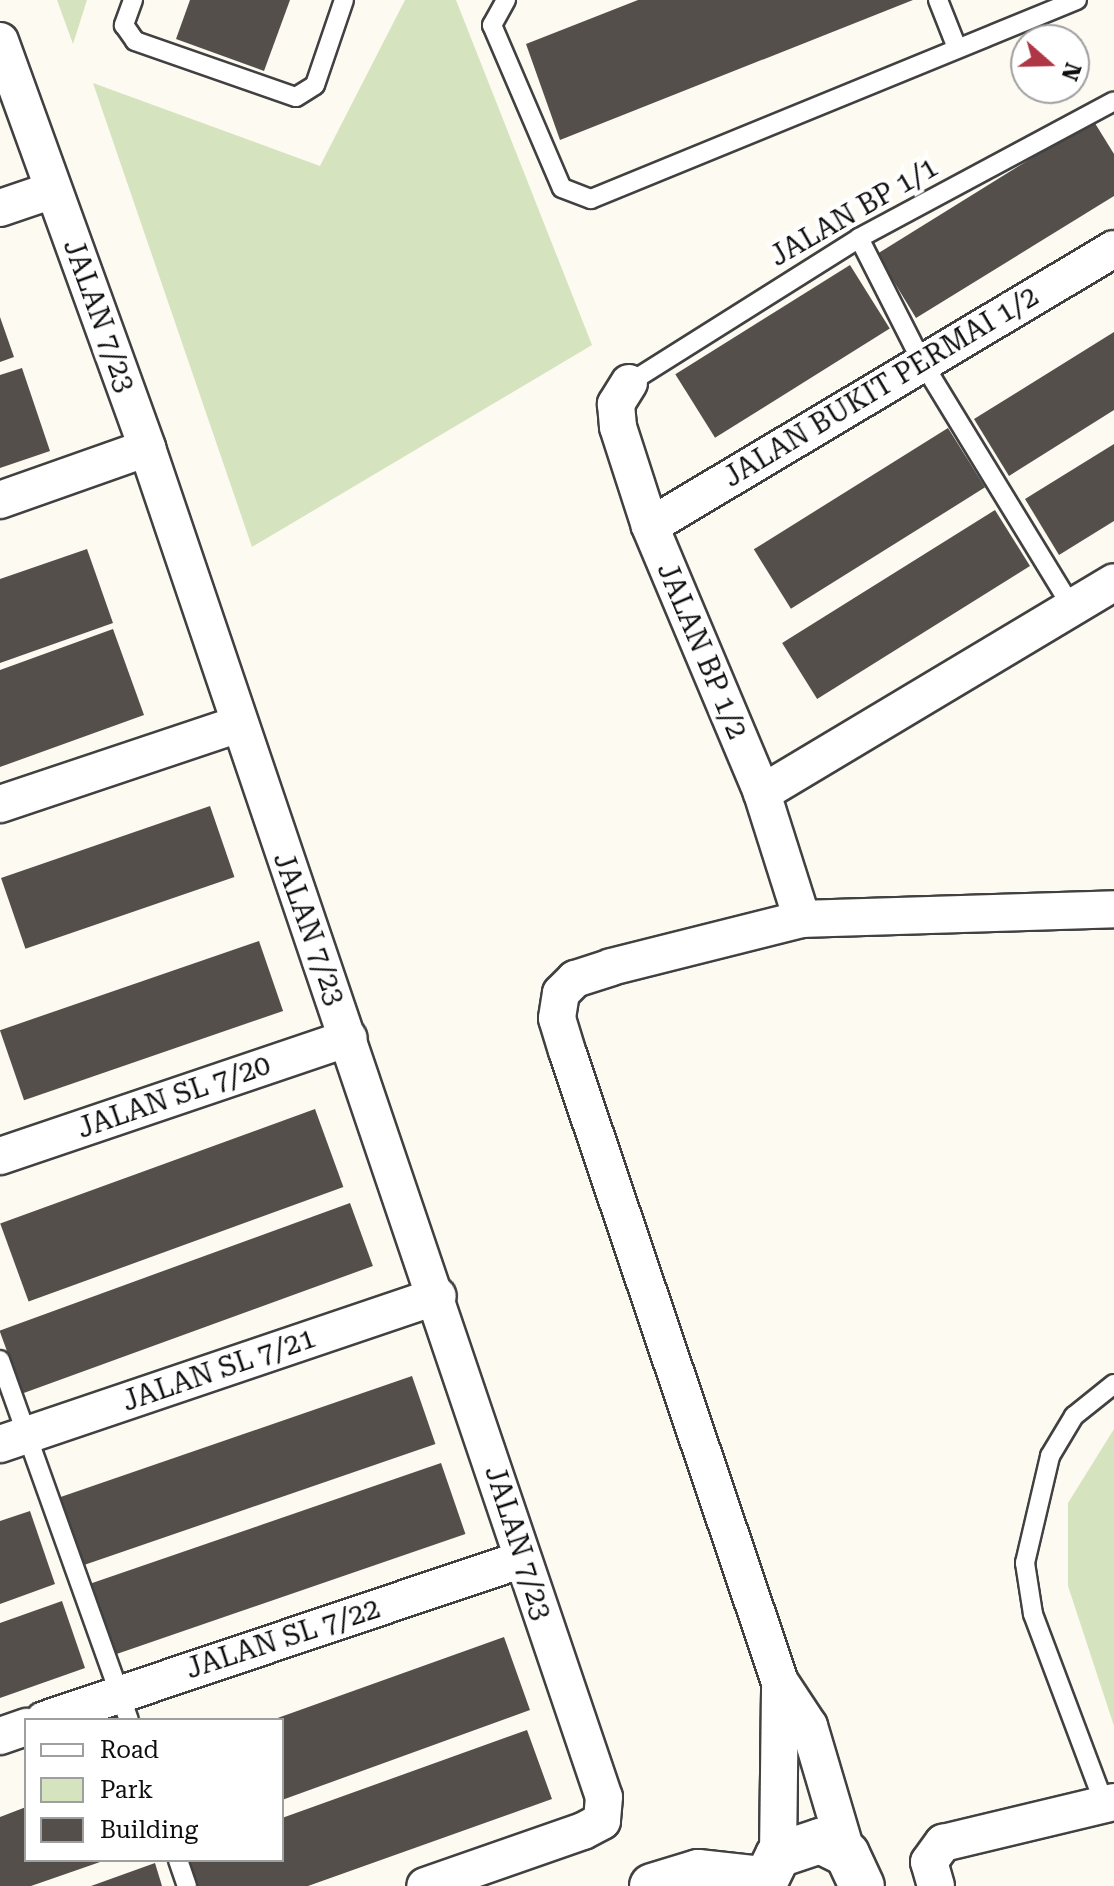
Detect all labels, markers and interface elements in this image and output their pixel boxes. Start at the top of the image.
north arrow [1010,24,1090,104]
text: N [1057,59,1086,84]
street label: JALAN BP 1/1 [764,150,944,274]
street label: JALAN 7/23 [56,235,142,397]
street label: JALAN BUKIT PERMAI 1/2 [718,280,1044,494]
street label: JALAN BP 1/2 [650,558,754,744]
street label: JALAN 7/23 [266,848,352,1010]
street label: JALAN SL 7/20 [73,1048,275,1146]
street label: JALAN SL 7/21 [118,1321,320,1419]
street label: JALAN 7/23 [477,1462,559,1624]
street label: JALAN SL 7/22 [182,1592,384,1686]
legend [24,1718,284,1862]
text: Road [100,1736,159,1764]
text: Park [100,1776,153,1804]
text: Building [100,1816,198,1844]

